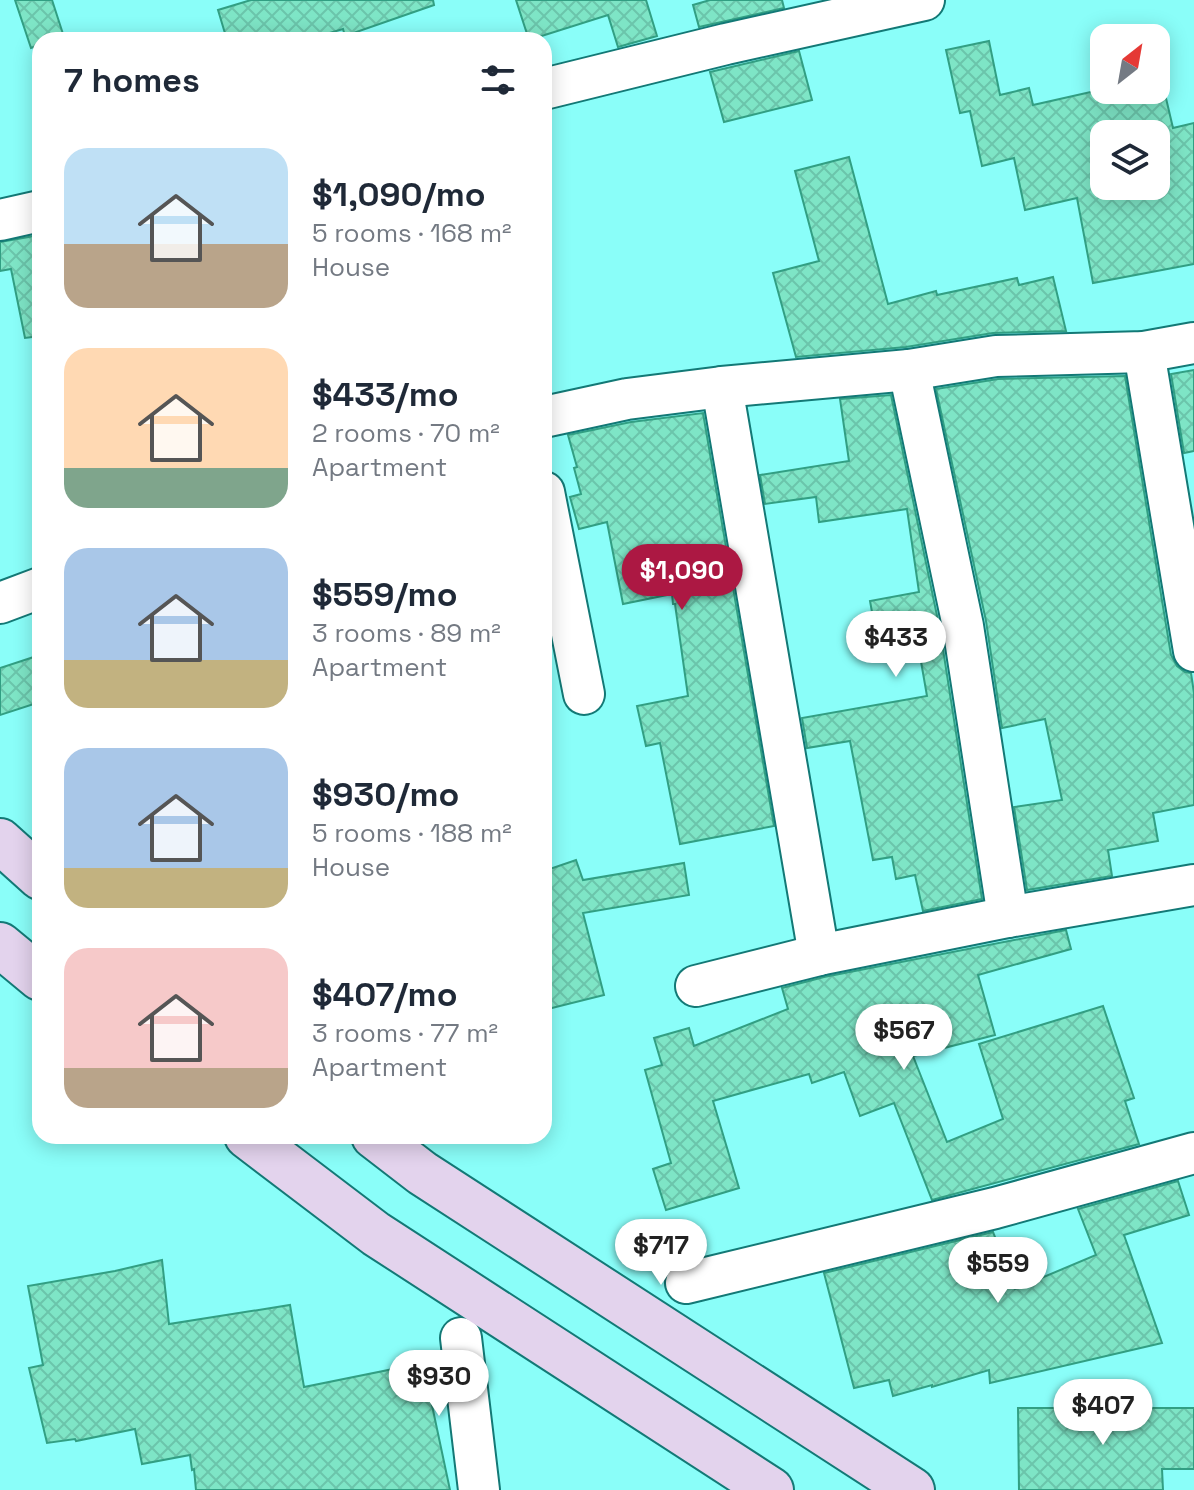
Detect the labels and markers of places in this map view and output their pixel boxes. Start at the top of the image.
pin: $1,090 [617,544,747,612]
pin: $433 [849,611,943,679]
pin: $567 [857,1004,951,1072]
pin: $717 [614,1219,708,1287]
pin: $559 [951,1237,1045,1305]
pin: $930 [392,1350,486,1418]
pin: $407 [1056,1379,1150,1447]

